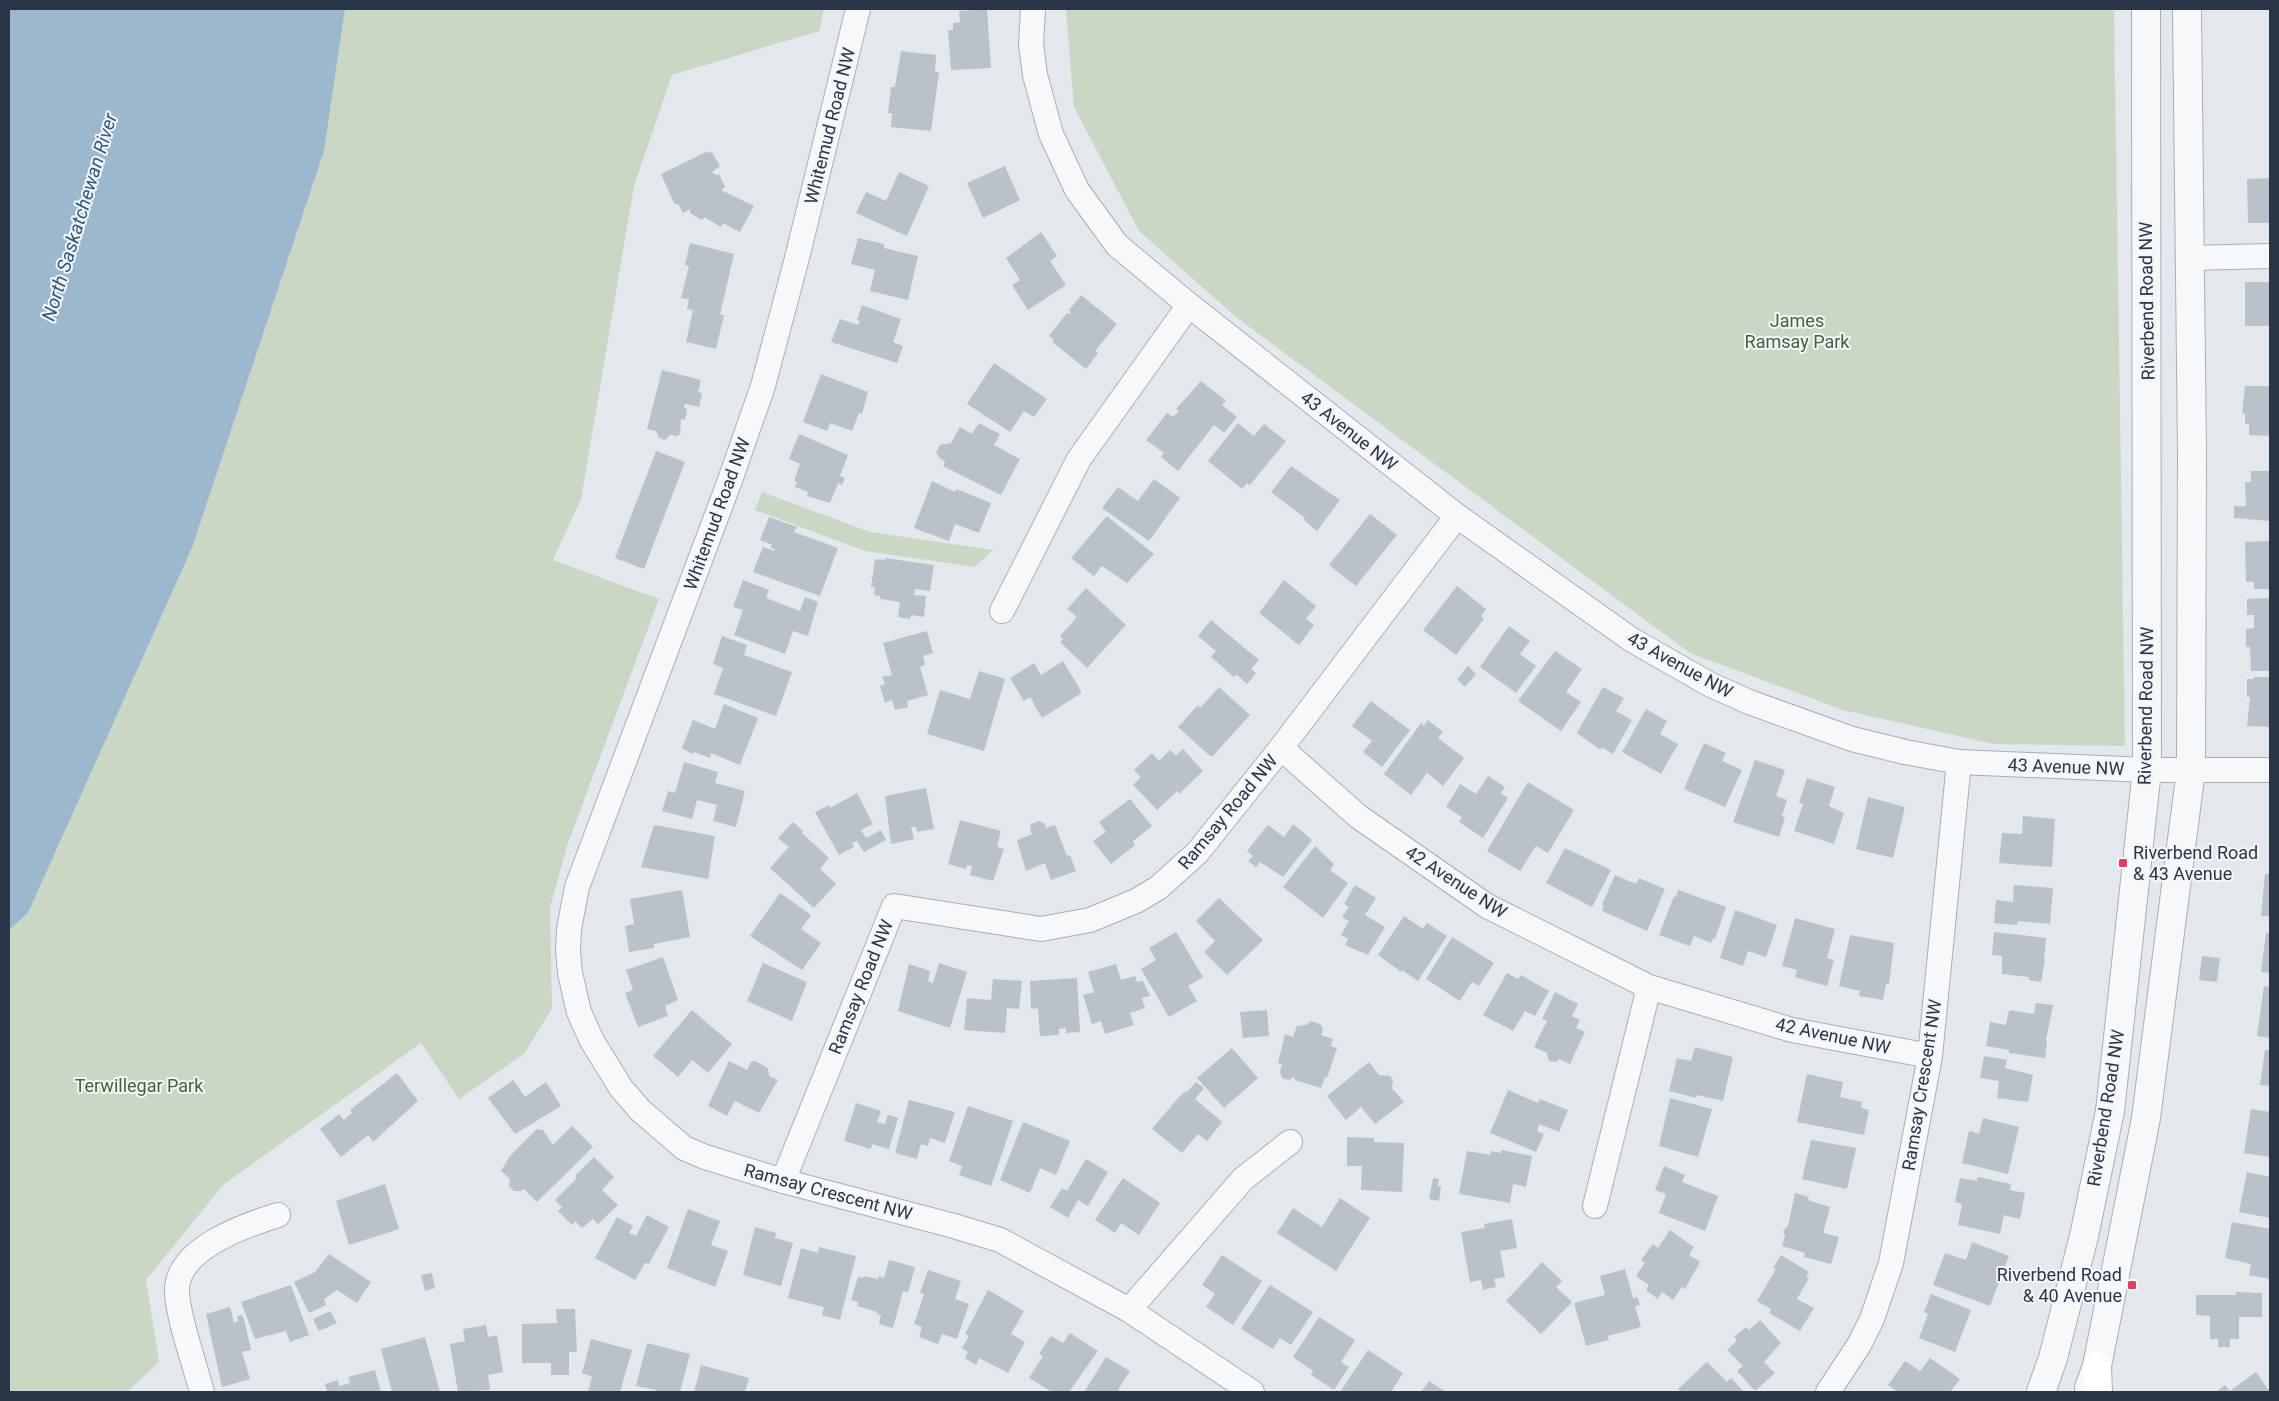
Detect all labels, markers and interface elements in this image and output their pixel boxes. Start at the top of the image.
street label: Whitemud Road NW [800,45,859,206]
water label: North Saskatchewan River [37,110,122,324]
street label: Riverbend Road NW [2135,222,2158,380]
park label: James Ramsay Park [1745,310,1850,352]
street label: 43 Avenue NW [1297,386,1402,475]
street label: Whitemud Road NW [679,435,754,593]
street label: 43 Avenue NW [1624,627,1736,702]
street label: Riverbend Road NW [2134,627,2157,785]
street label: Ramsay Road NW [1174,750,1282,873]
street label: 43 Avenue NW [2007,754,2125,779]
street label: 42 Avenue NW [1402,841,1511,922]
place label: Riverbend Road & 43 Avenue [2133,842,2258,884]
marker: Riverbend Road & 43 Avenue [2117,857,2129,869]
street label: Ramsay Road NW [824,916,897,1057]
street label: Ramsay Crescent NW [1898,998,1945,1172]
street label: 42 Avenue NW [1774,1013,1892,1058]
street label: Riverbend Road NW [2083,1028,2128,1188]
park label: Terwillegar Park [75,1075,204,1096]
street label: Ramsay Crescent NW [742,1159,915,1224]
place label: Riverbend Road & 40 Avenue [1997,1264,2122,1306]
marker: Riverbend Road & 40 Avenue [2126,1279,2138,1291]

